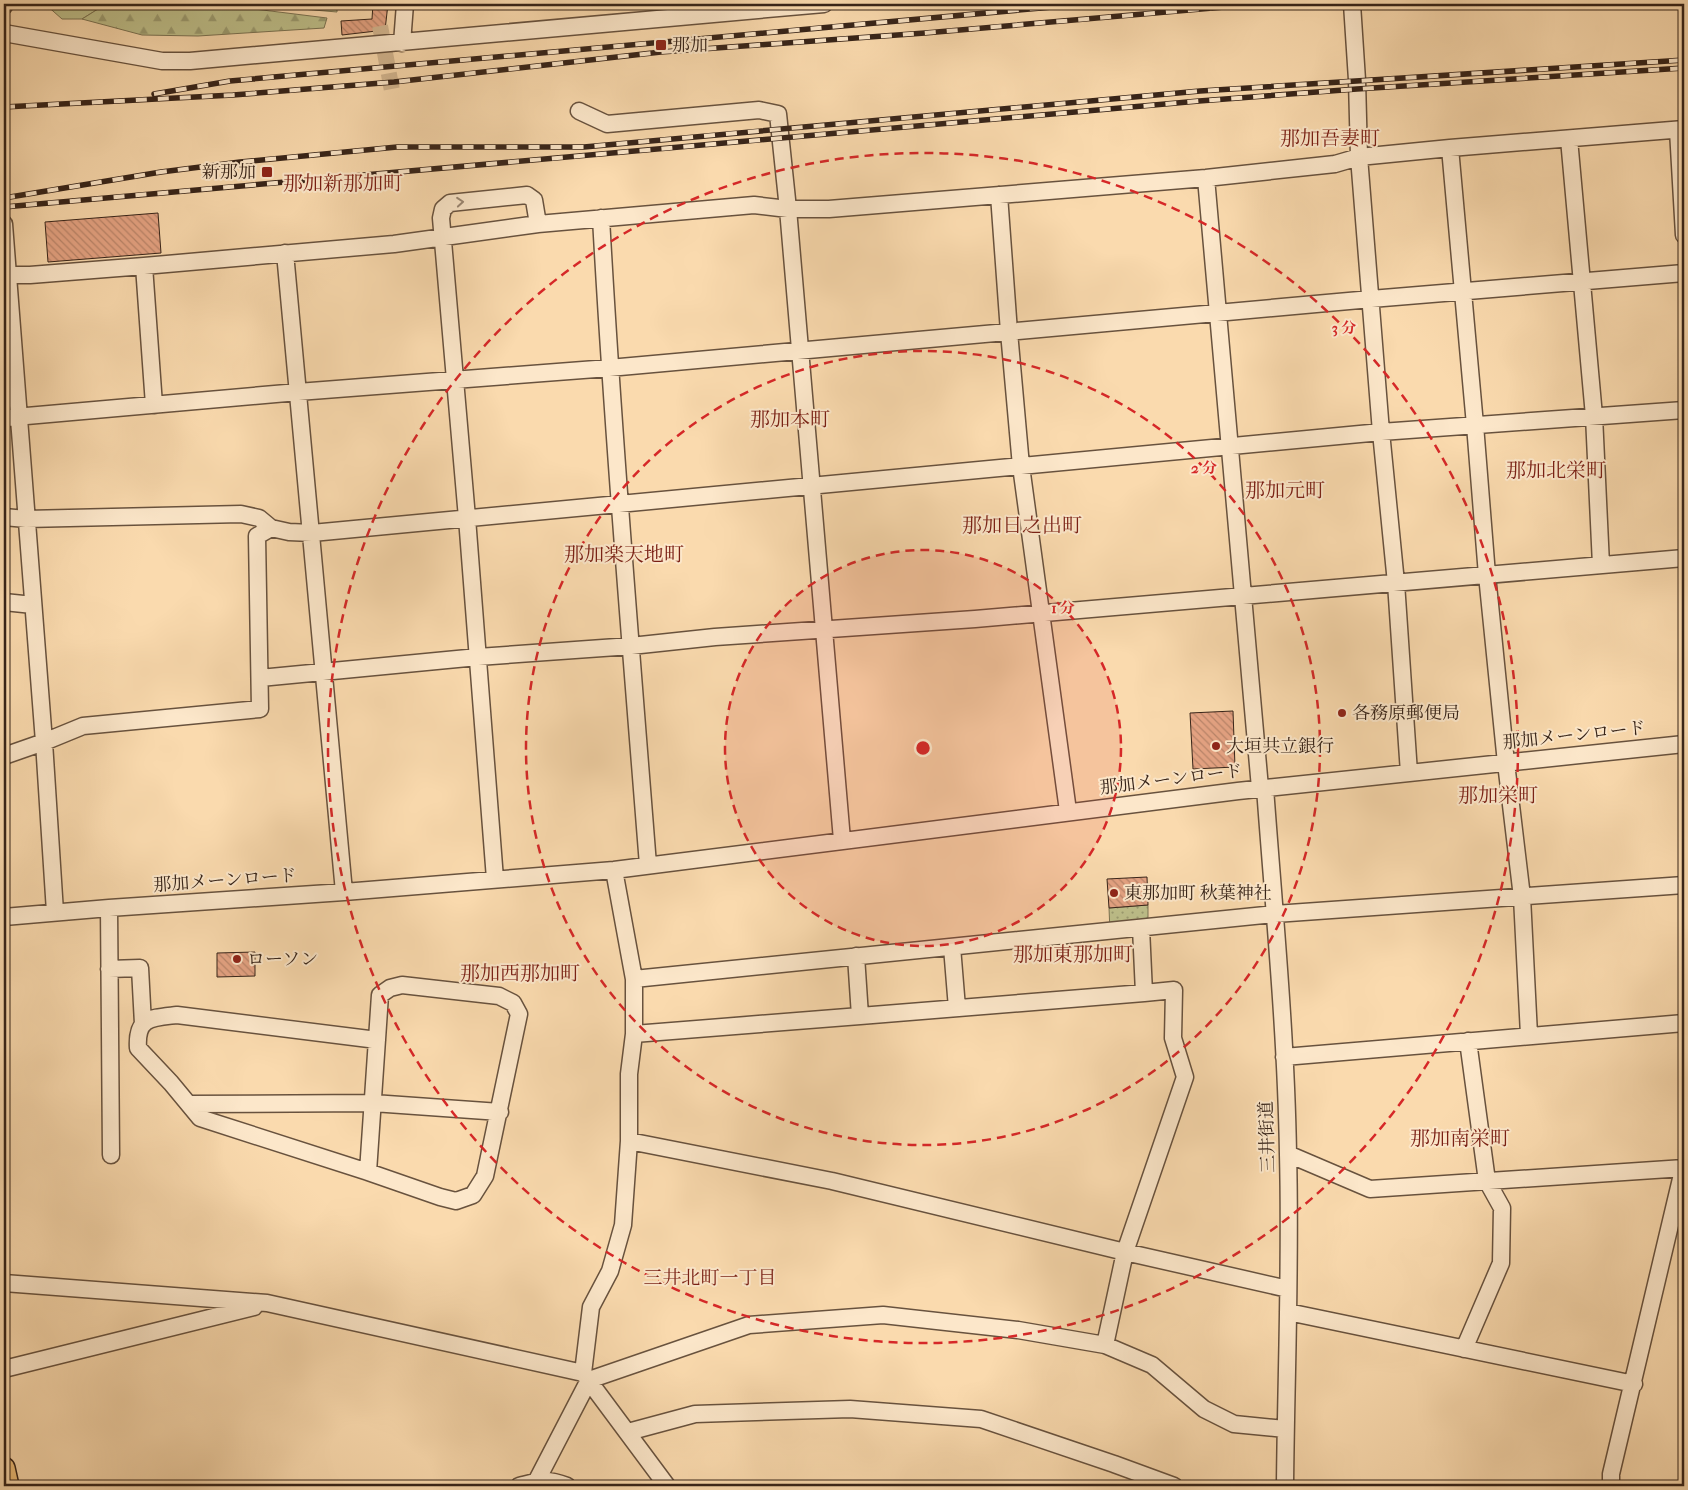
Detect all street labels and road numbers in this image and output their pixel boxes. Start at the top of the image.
street label: 那加メーンロード [1502,718,1647,753]
street label: 那加メーンロード [1098,760,1244,799]
street label: 那加メーンロード [153,865,297,896]
street label: 三井街道 [1256,1101,1279,1173]

